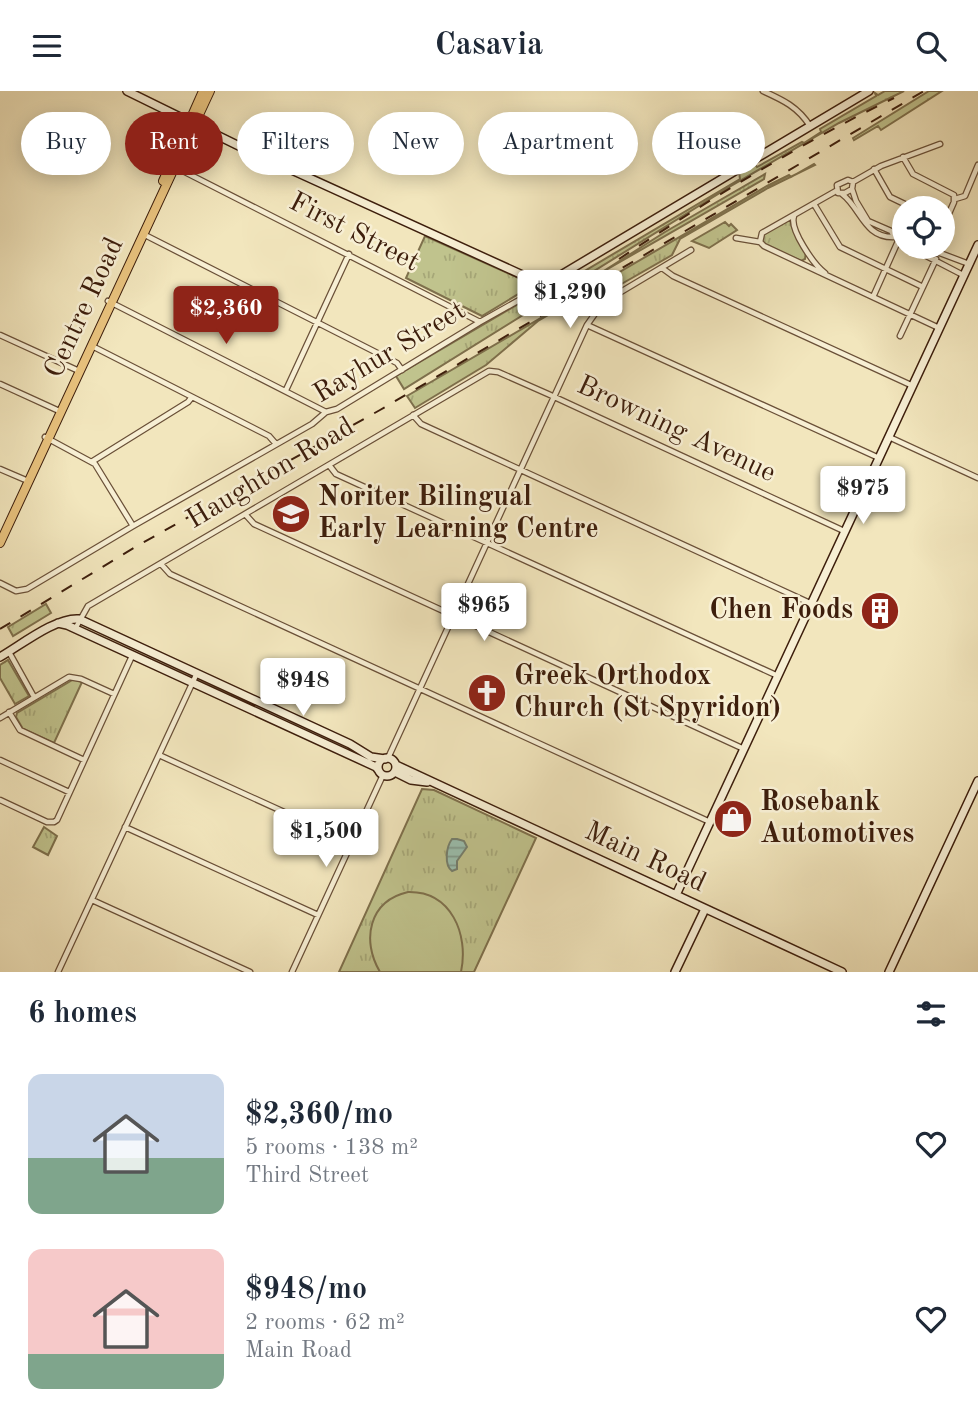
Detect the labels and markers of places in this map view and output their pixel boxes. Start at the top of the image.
pin: $1,290 [513,271,627,330]
pin: $2,360 [169,287,283,346]
pin: $975 [822,467,904,526]
place label: Noriter Bilingual Early Learning Centre [318,484,599,544]
school or university icon: Noriter Bilingual Early Learning Centre [270,493,312,535]
pin: $965 [443,583,525,643]
building icon: Chen Foods [859,590,901,632]
place label: Chen Foods [709,597,853,625]
pin: $948 [262,659,344,718]
place label: Greek Orthodox Church (St Spyridon) [514,663,781,723]
church icon: Greek Orthodox Church (St Spyridon) [466,672,508,714]
place label: Rosebank Automotives [760,789,914,849]
shop icon: Rosebank Automotives [712,798,754,840]
pin: $1,500 [269,809,383,869]

